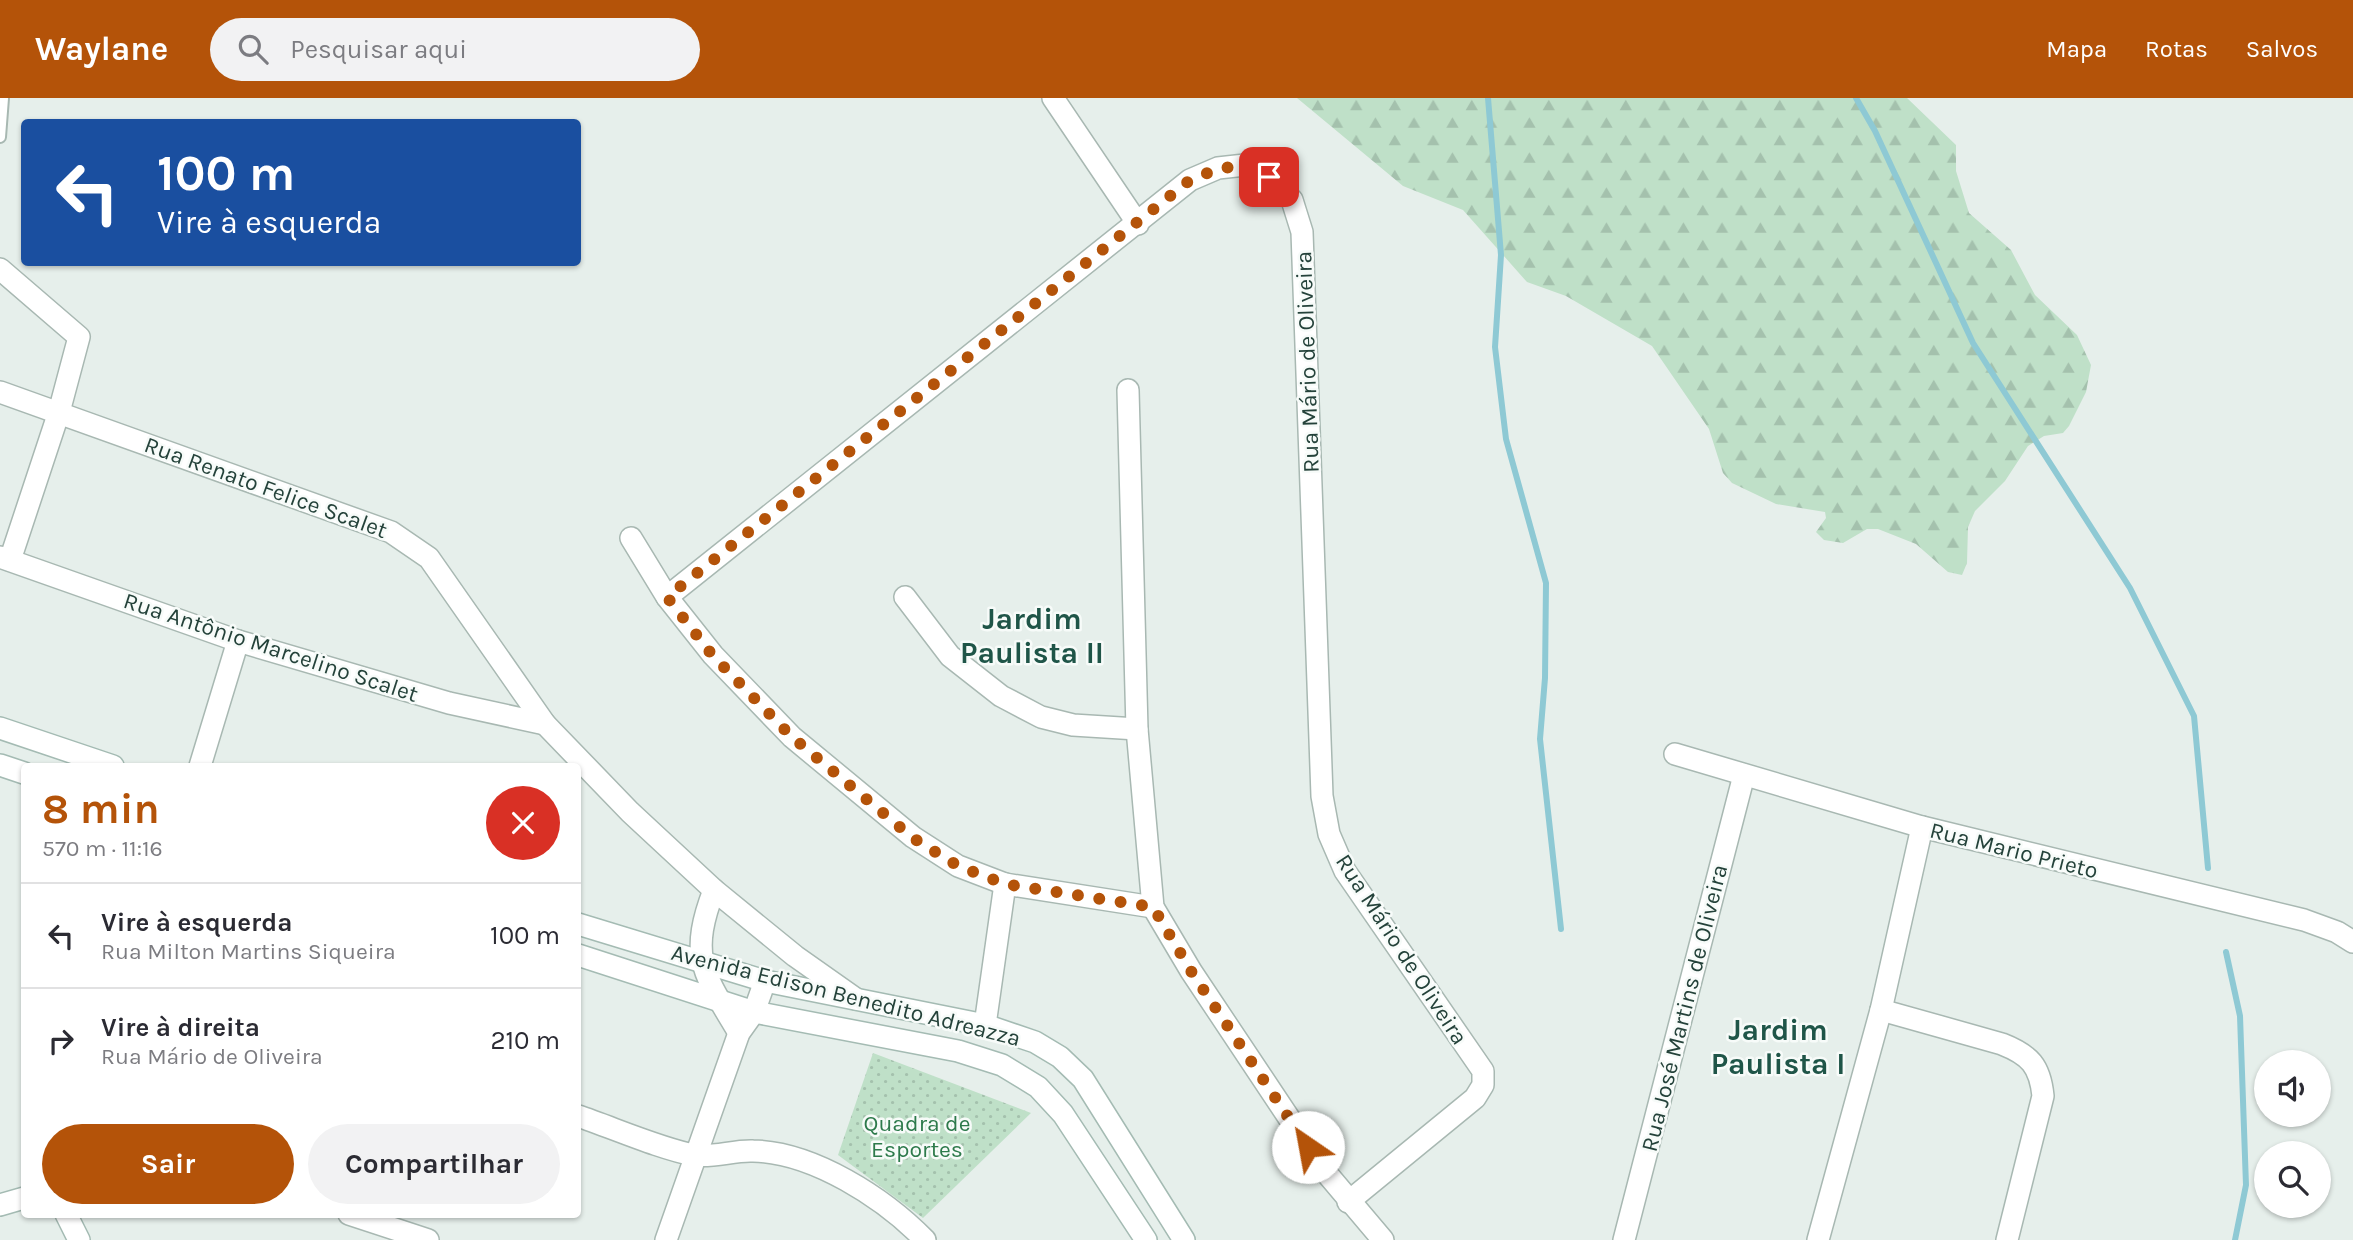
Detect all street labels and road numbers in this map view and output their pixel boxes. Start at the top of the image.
street label: Rua Mário de Oliveira [1290,251,1325,473]
street label: Rua Renato Felice Scalet [141,431,391,544]
street label: Rua Antônio Marcelino Scalet [120,587,422,708]
street label: Rua Mario Prieto [1927,817,2101,884]
street label: Rua Mário de Oliveira [1330,849,1473,1050]
street label: Rua José Martins de Oliveira [1636,862,1733,1154]
street label: Avenida Edison Benedito Adreazza [668,939,1023,1052]

